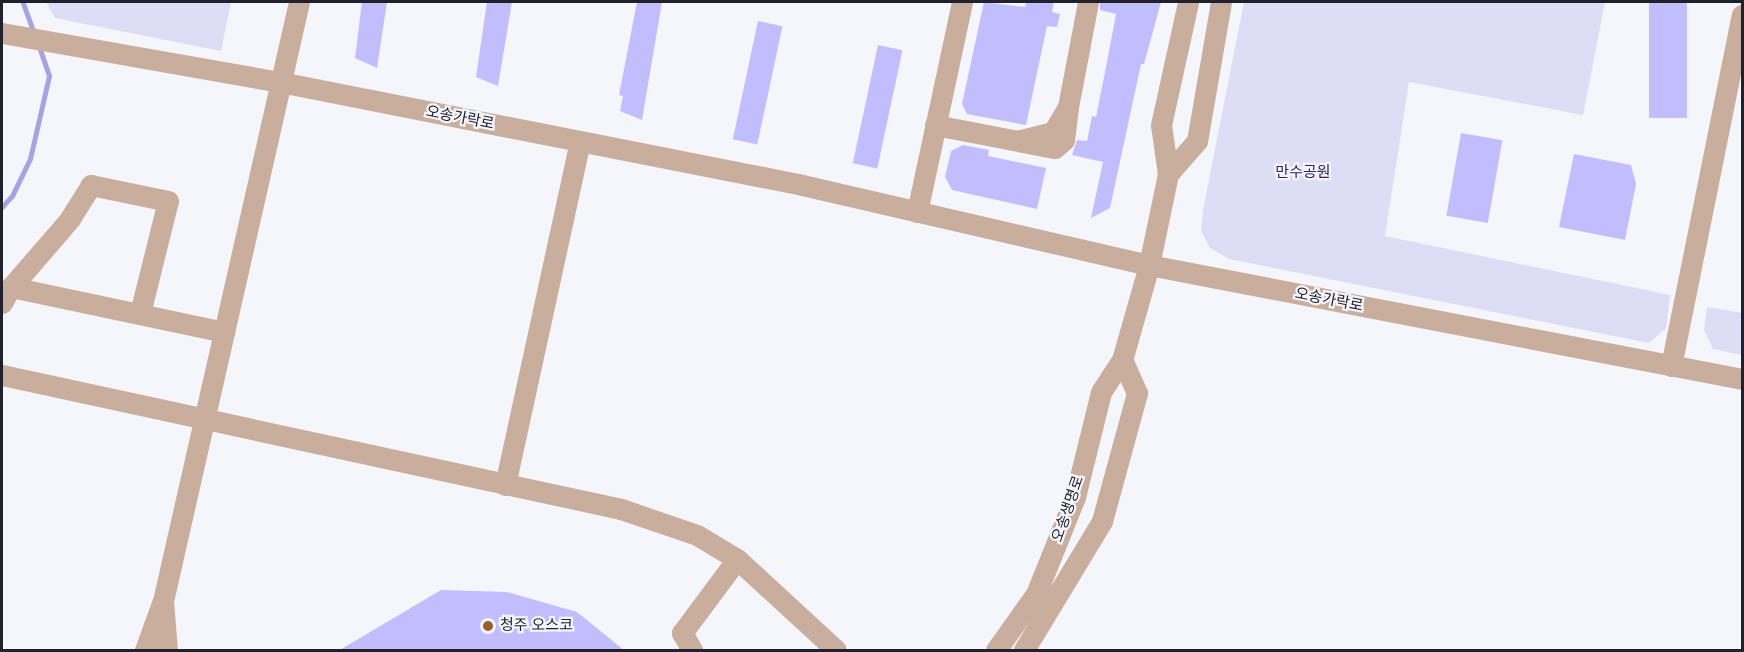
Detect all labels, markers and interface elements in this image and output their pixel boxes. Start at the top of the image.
street label: 오송가락로 [424,103,496,133]
park label: 만수공원 [1275,164,1331,182]
street label: 오송가락로 [1293,285,1365,315]
street label: 오송생명로 [1048,473,1088,545]
place label: 청주 오스코 [500,617,573,635]
marker: 청주 오스코 [481,619,495,633]

